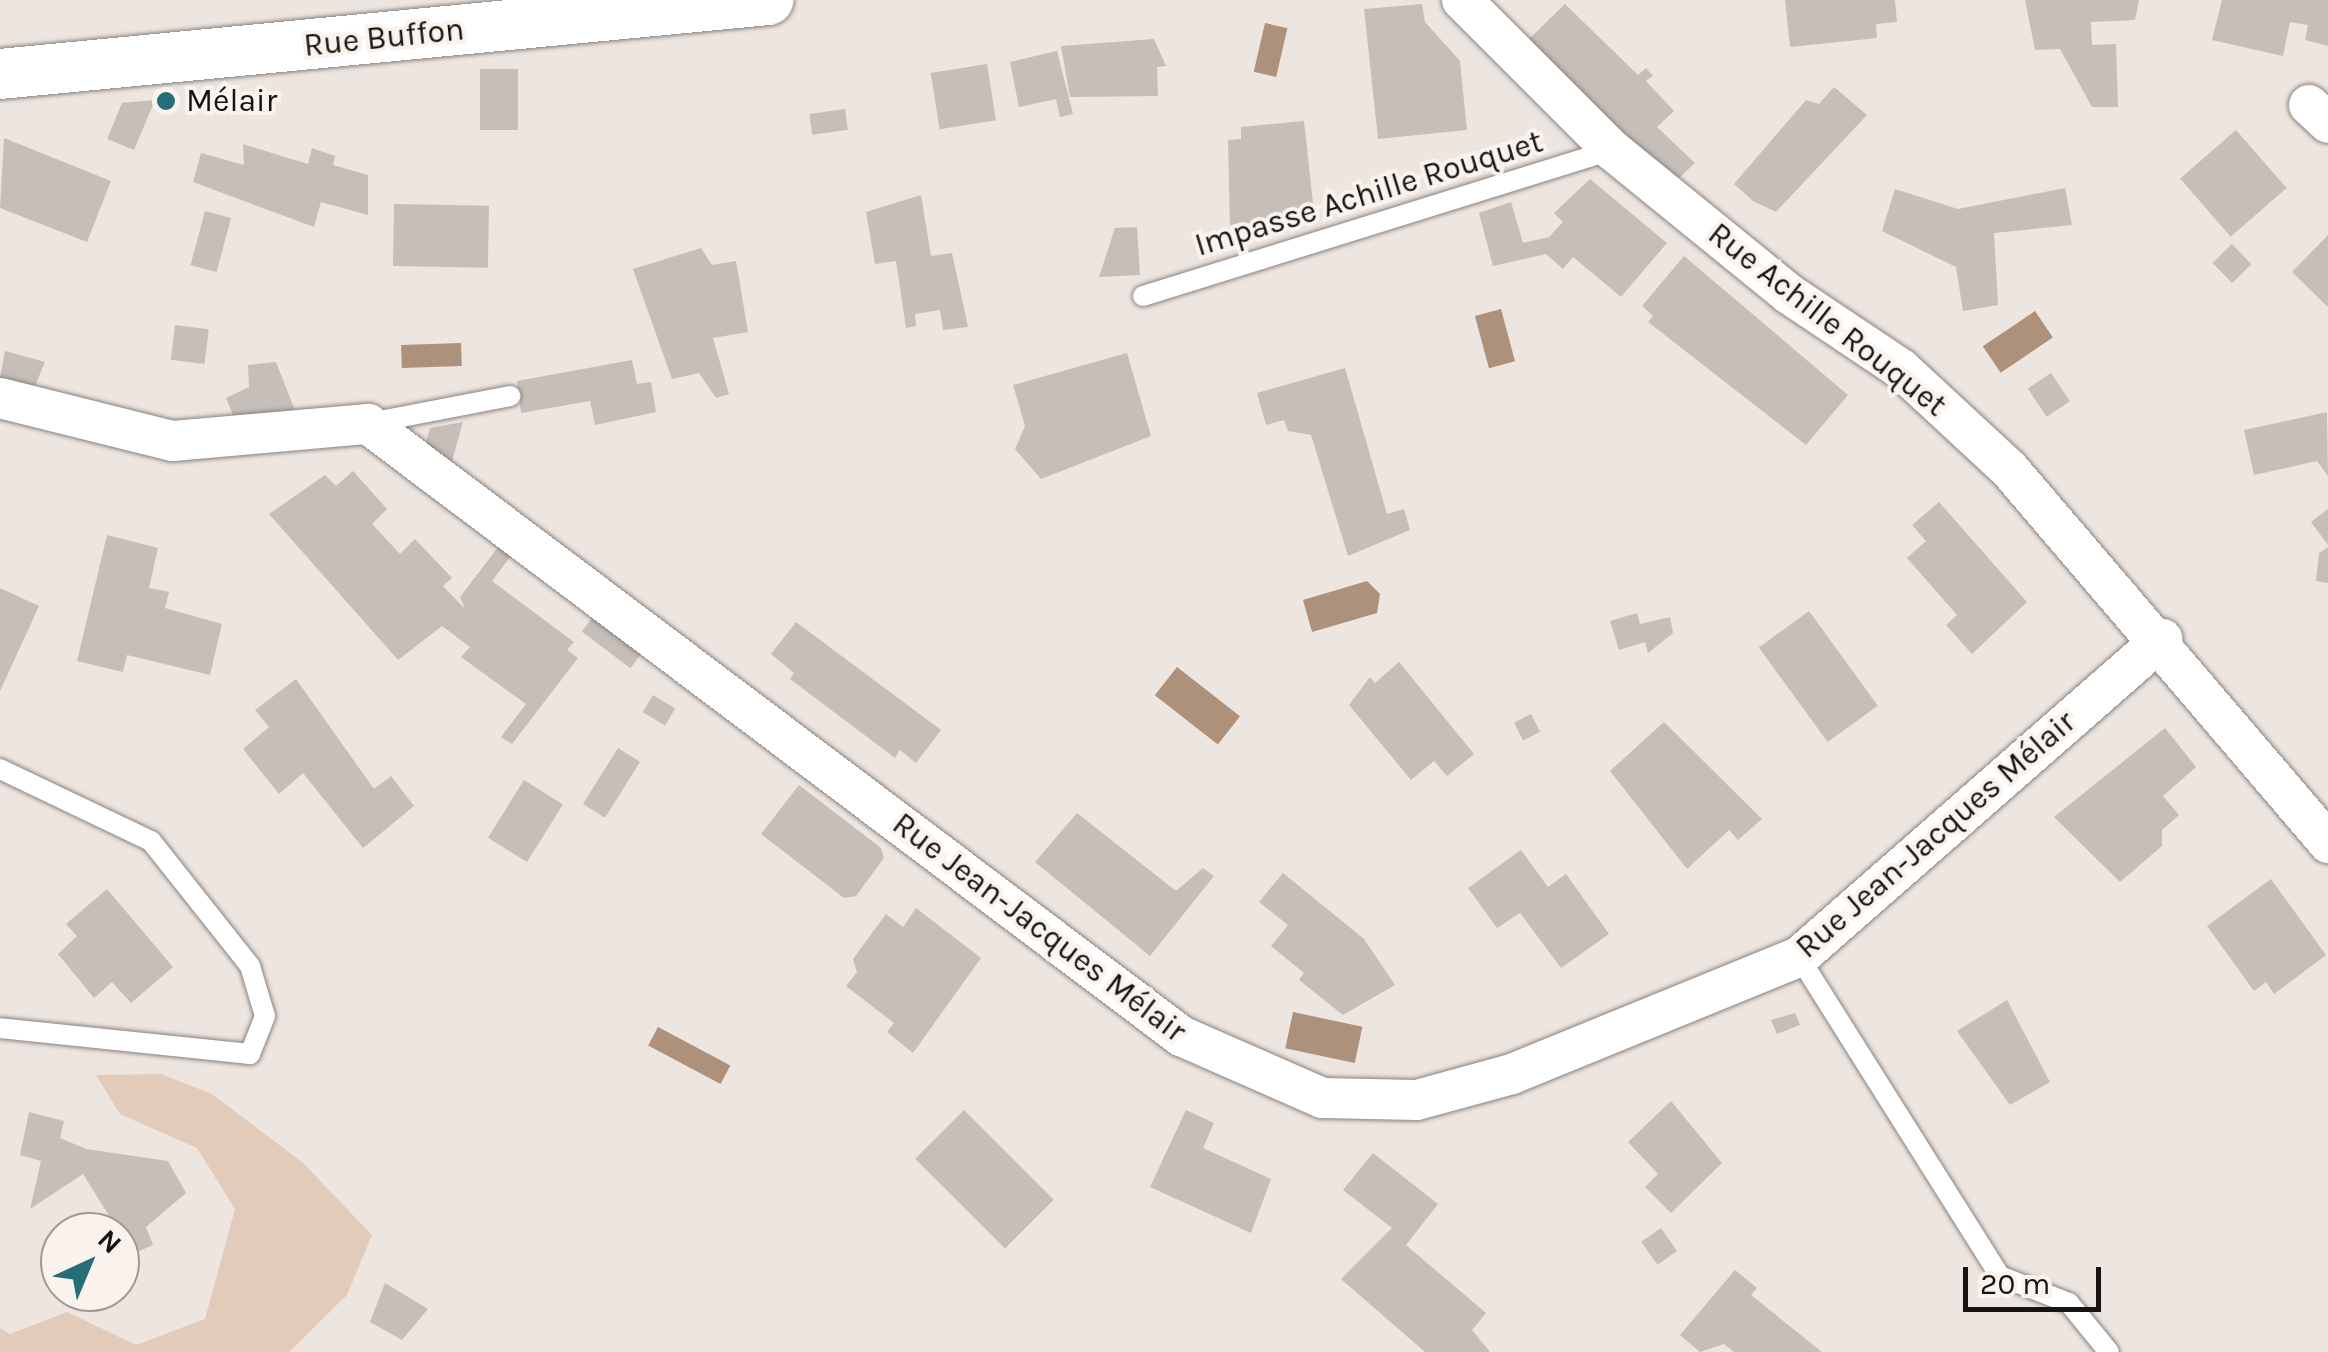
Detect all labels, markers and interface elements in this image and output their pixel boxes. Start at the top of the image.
street label: Rue Buffon [302,10,466,66]
place label: Mélair [186,82,277,120]
marker: Mélair [155,90,177,112]
street label: Impasse Achille Rouquet [1190,123,1548,265]
street label: Rue Achille Rouquet [1700,215,1954,425]
street label: Rue Jean-Jacques Mélair [1788,703,2084,967]
street label: Rue Jean-Jacques Mélair [885,805,1193,1051]
north arrow [40,1212,140,1312]
text: N [91,1223,128,1260]
scale bar [1968,1247,2106,1309]
text: 20 m [1980,1266,2050,1302]

